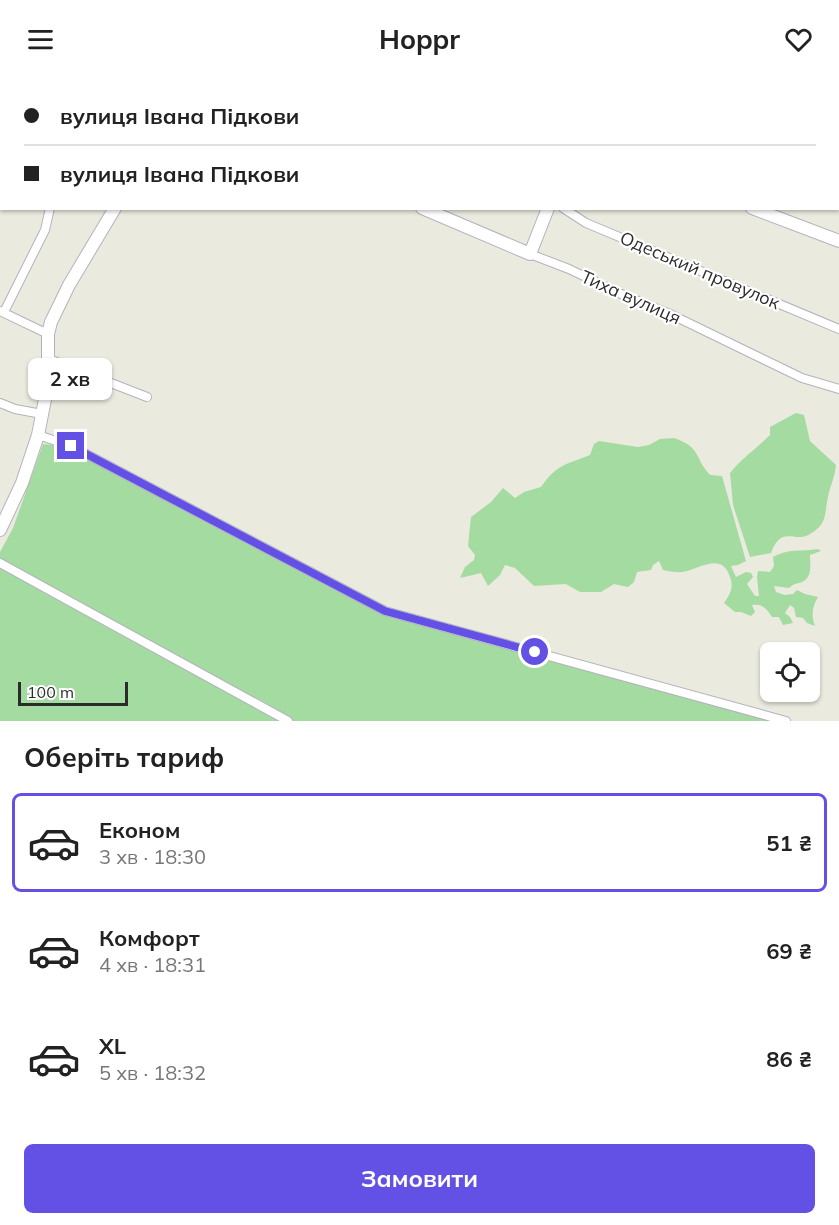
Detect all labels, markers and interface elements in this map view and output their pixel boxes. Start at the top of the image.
text: Hoppr [379,22,460,56]
icon: menu [24,23,57,56]
icon: heart [782,23,815,56]
text: вулиця Івана Підкови [60,102,299,130]
text: вулиця Івана Підкови [60,160,299,188]
street label: Одеський провулок [617,226,784,314]
street label: Тиха вулиця [577,265,685,329]
callout: 2 хв [29,359,113,401]
text: 2 хв [50,366,90,391]
route end [57,432,84,459]
route start [521,638,548,665]
map controls [760,642,820,702]
button: locate [760,642,820,702]
scale bar [18,679,128,706]
text: 100 m [27,682,74,702]
text: Оберіть тариф [24,740,224,774]
icon: car [27,816,81,870]
text: Економ [99,816,180,844]
text: 51 ₴ [766,829,812,857]
text: 3 хв · 18:30 [99,844,206,869]
icon: car [27,924,81,978]
text: Комфорт [99,924,200,952]
text: 69 ₴ [766,937,812,965]
text: 4 хв · 18:31 [99,952,206,977]
icon: car [27,1032,81,1086]
text: XL [99,1032,126,1060]
text: 86 ₴ [766,1045,812,1073]
text: 5 хв · 18:32 [99,1060,206,1085]
button: Замовити [24,1144,815,1213]

